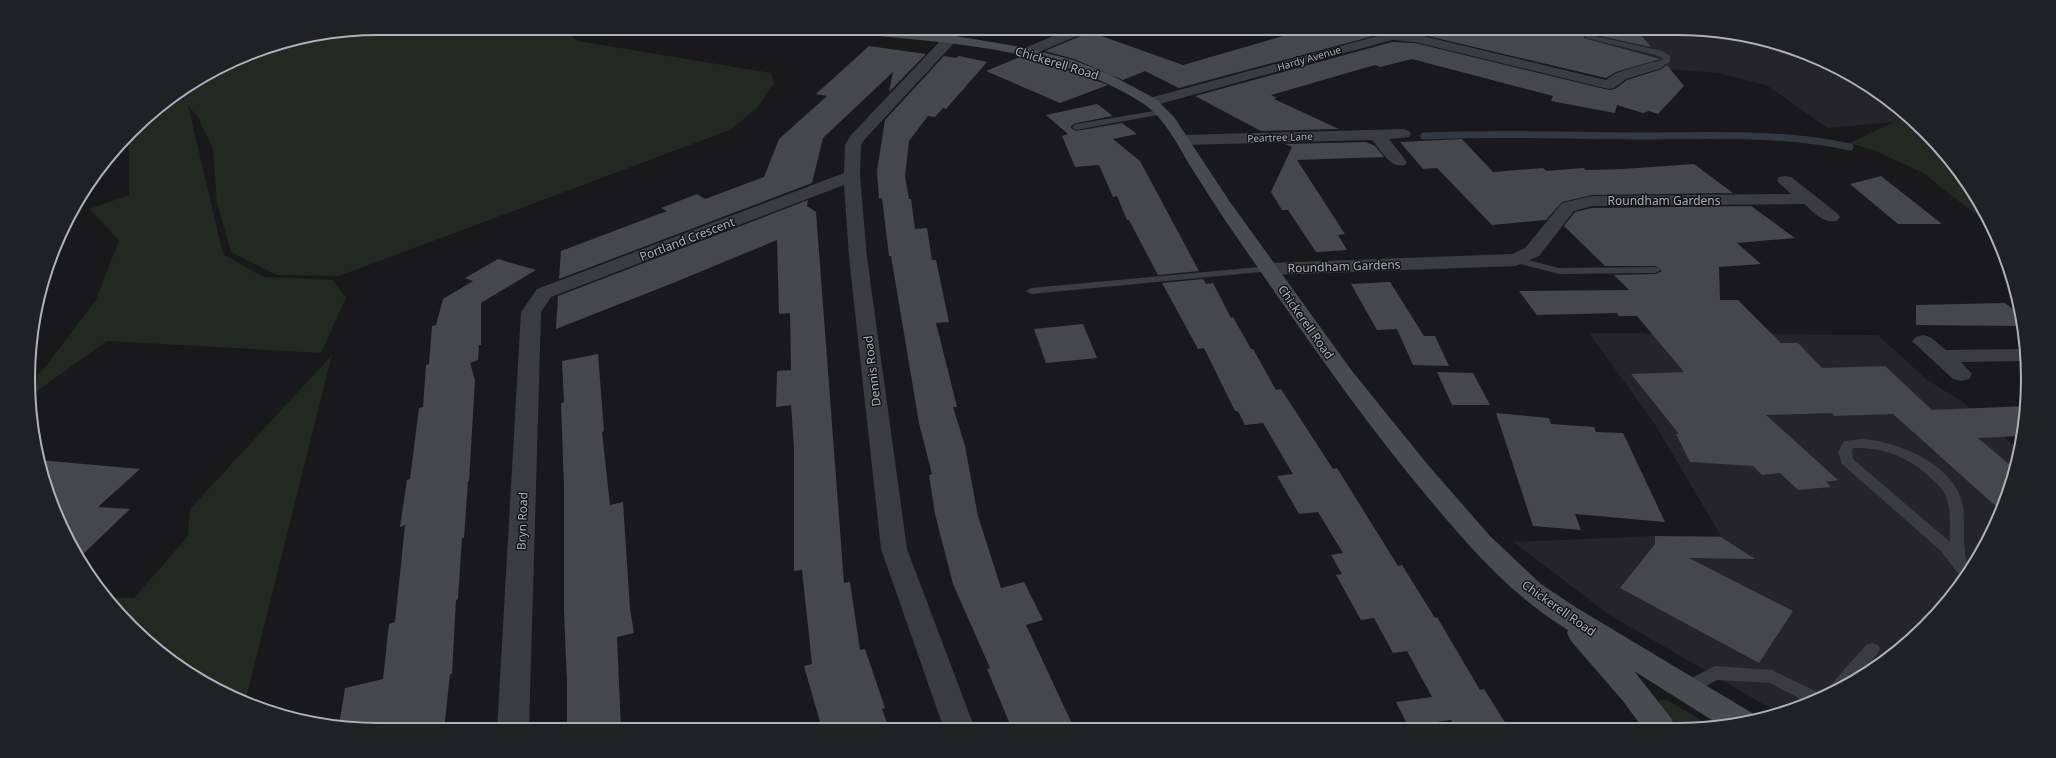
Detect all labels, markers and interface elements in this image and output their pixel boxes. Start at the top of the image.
street label: Chickerell Road [1013,42,1101,84]
street label: Hardy Avenue [1275,42,1343,74]
street label: Peartree Lane [1247,129,1313,145]
street label: Roundham Gardens [1608,192,1721,209]
street label: Portland Crescent [637,213,738,265]
street label: Roundham Gardens [1287,256,1401,276]
street label: Chickerell Road [1274,282,1338,362]
street label: Dennis Road [859,335,885,407]
street label: Bryn Road [512,492,532,550]
street label: Chickerell Road [1519,576,1599,640]

